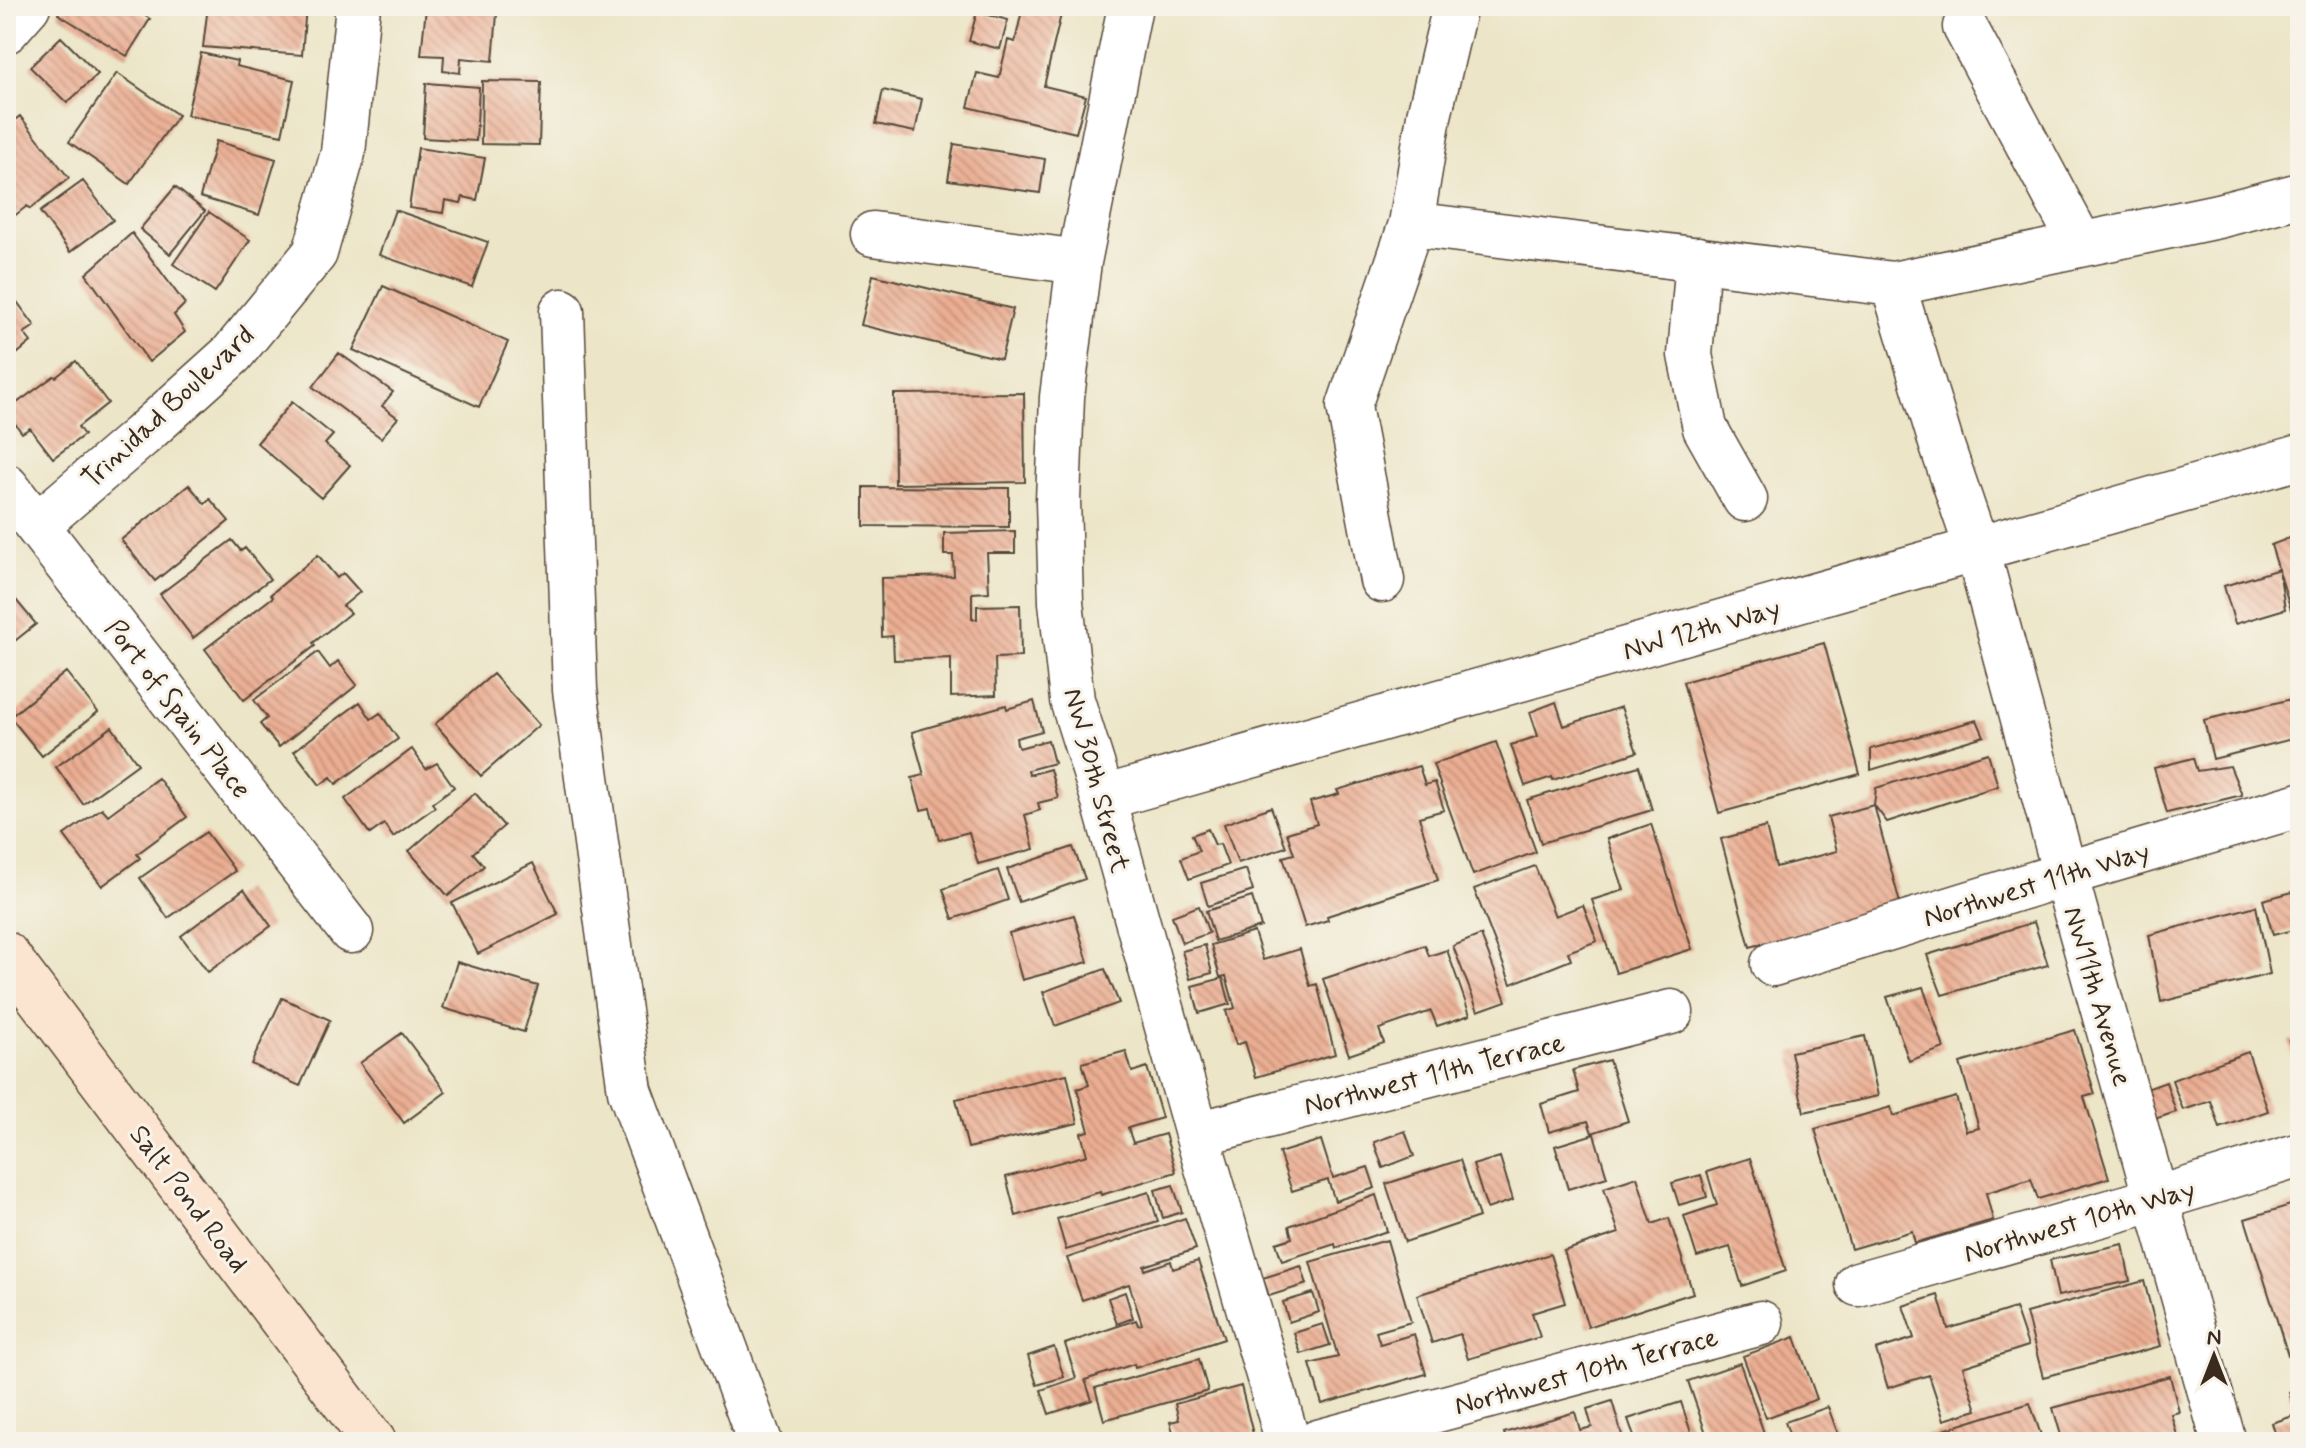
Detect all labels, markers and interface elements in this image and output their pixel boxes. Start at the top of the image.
street label: Trinidad Boulevard [74,318,263,498]
street label: NW 12th Way [1619,590,1785,671]
street label: Port of Spain Place [95,612,259,807]
street label: NW 30th Street [1053,684,1138,877]
street label: Northwest 11th Way [1919,833,2154,937]
street label: NW11th Avenue [2053,903,2140,1091]
street label: Northwest 11th Terrace [1300,1025,1569,1126]
street label: Salt Pond Road [120,1118,256,1281]
street label: Northwest 10th Way [1960,1172,2200,1273]
north arrow [2174,1316,2254,1396]
street label: Northwest 10th Terrace [1451,1319,1723,1425]
text: N [2207,1324,2221,1352]

